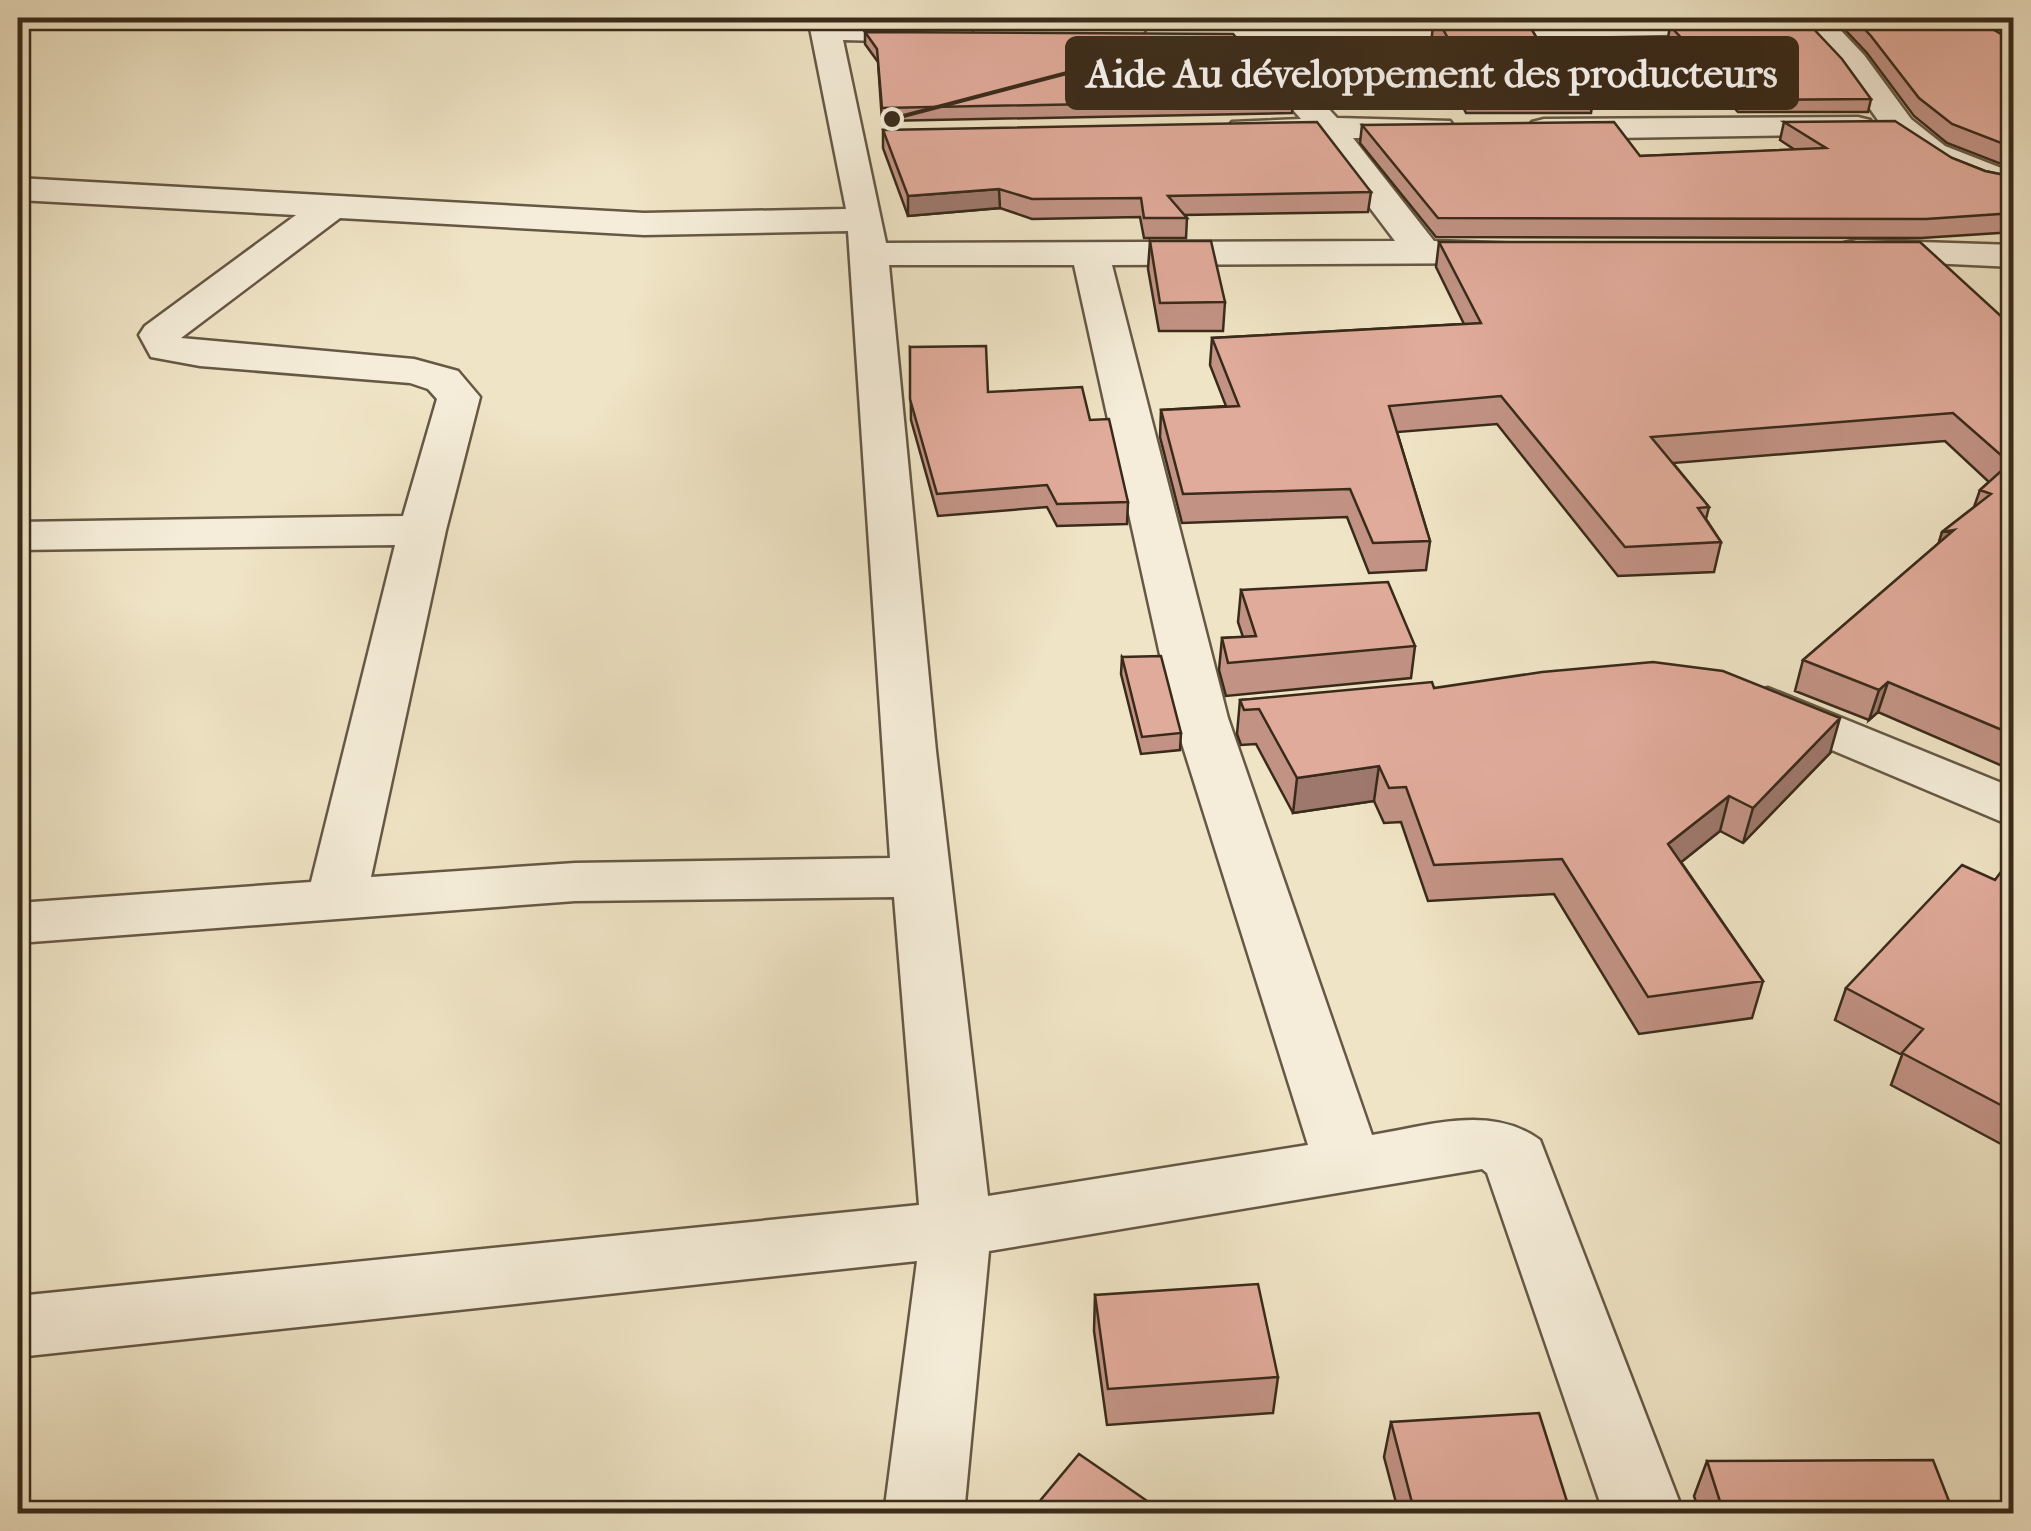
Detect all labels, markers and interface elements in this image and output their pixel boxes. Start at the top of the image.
callout: Aide Au développement des producteurs [1067,38,1797,108]
text: Aide Au développement des producteurs [1085,51,1778,97]

